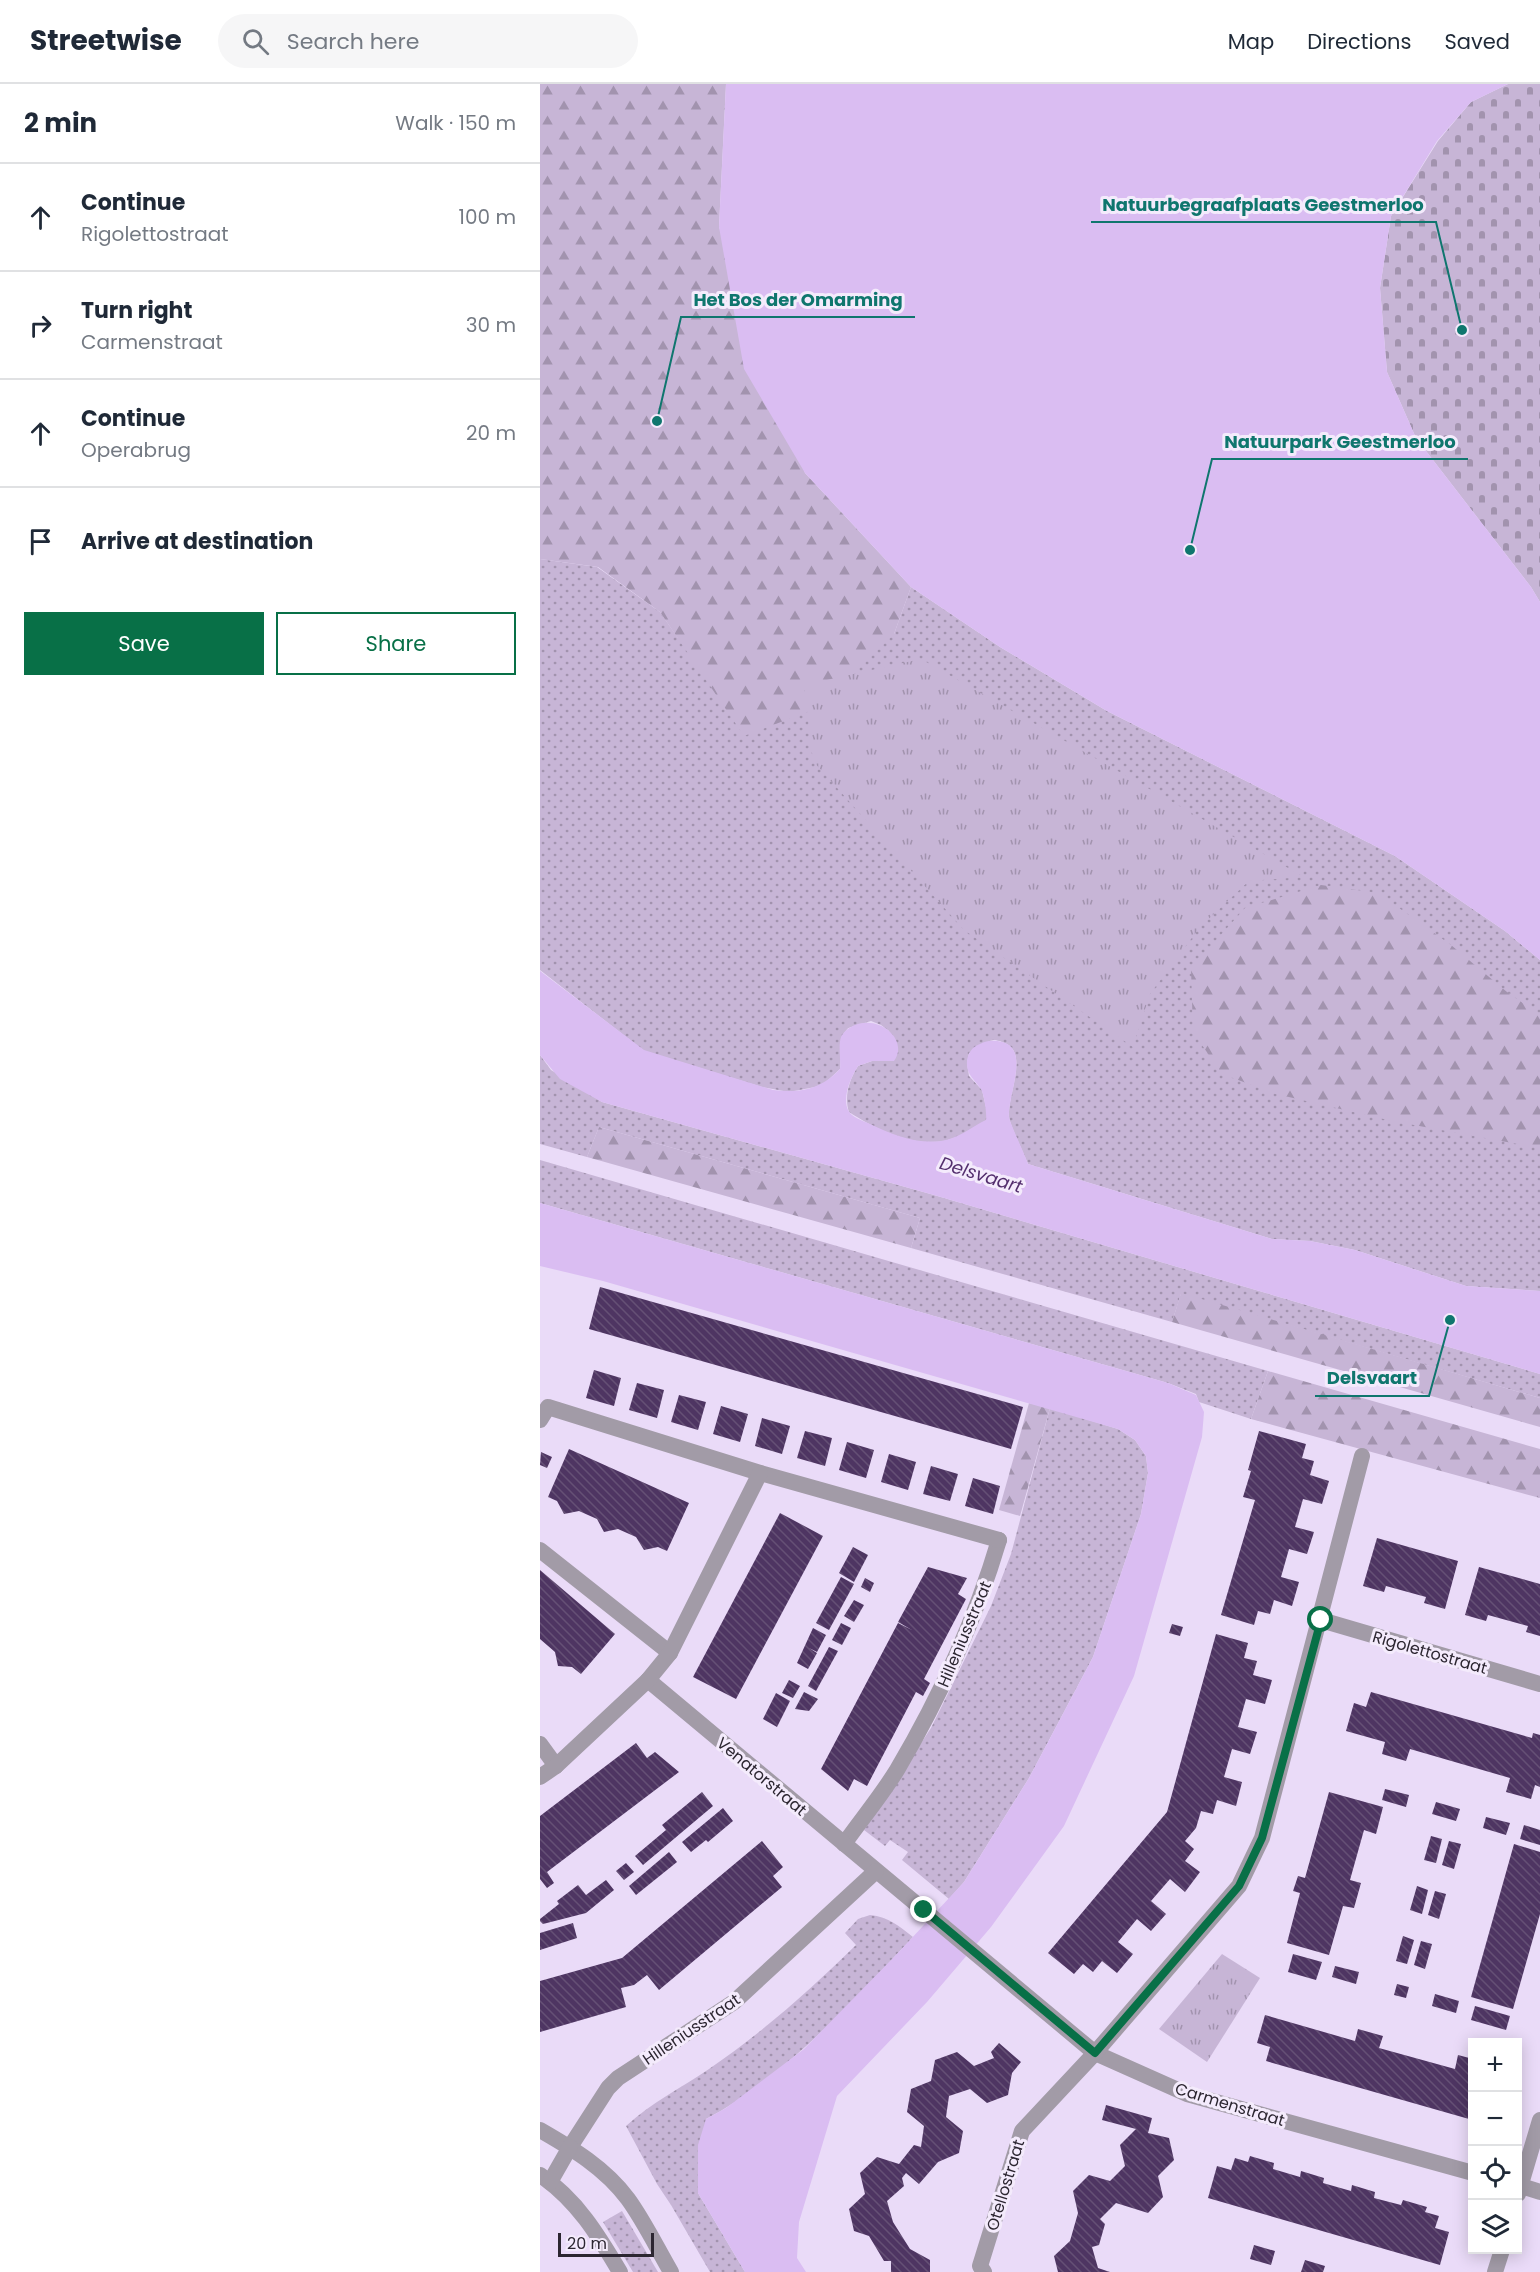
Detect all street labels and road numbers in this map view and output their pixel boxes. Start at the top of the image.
street label: Hilleniusstraat [932,1577,997,1691]
street label: Rigolettostraat [1370,1625,1490,1680]
street label: Venatorstraat [712,1732,812,1821]
street label: Hilleniusstraat [638,1988,745,2071]
street label: Carmenstraat [1172,2077,1288,2132]
street label: Otellostraat [981,2137,1030,2233]

